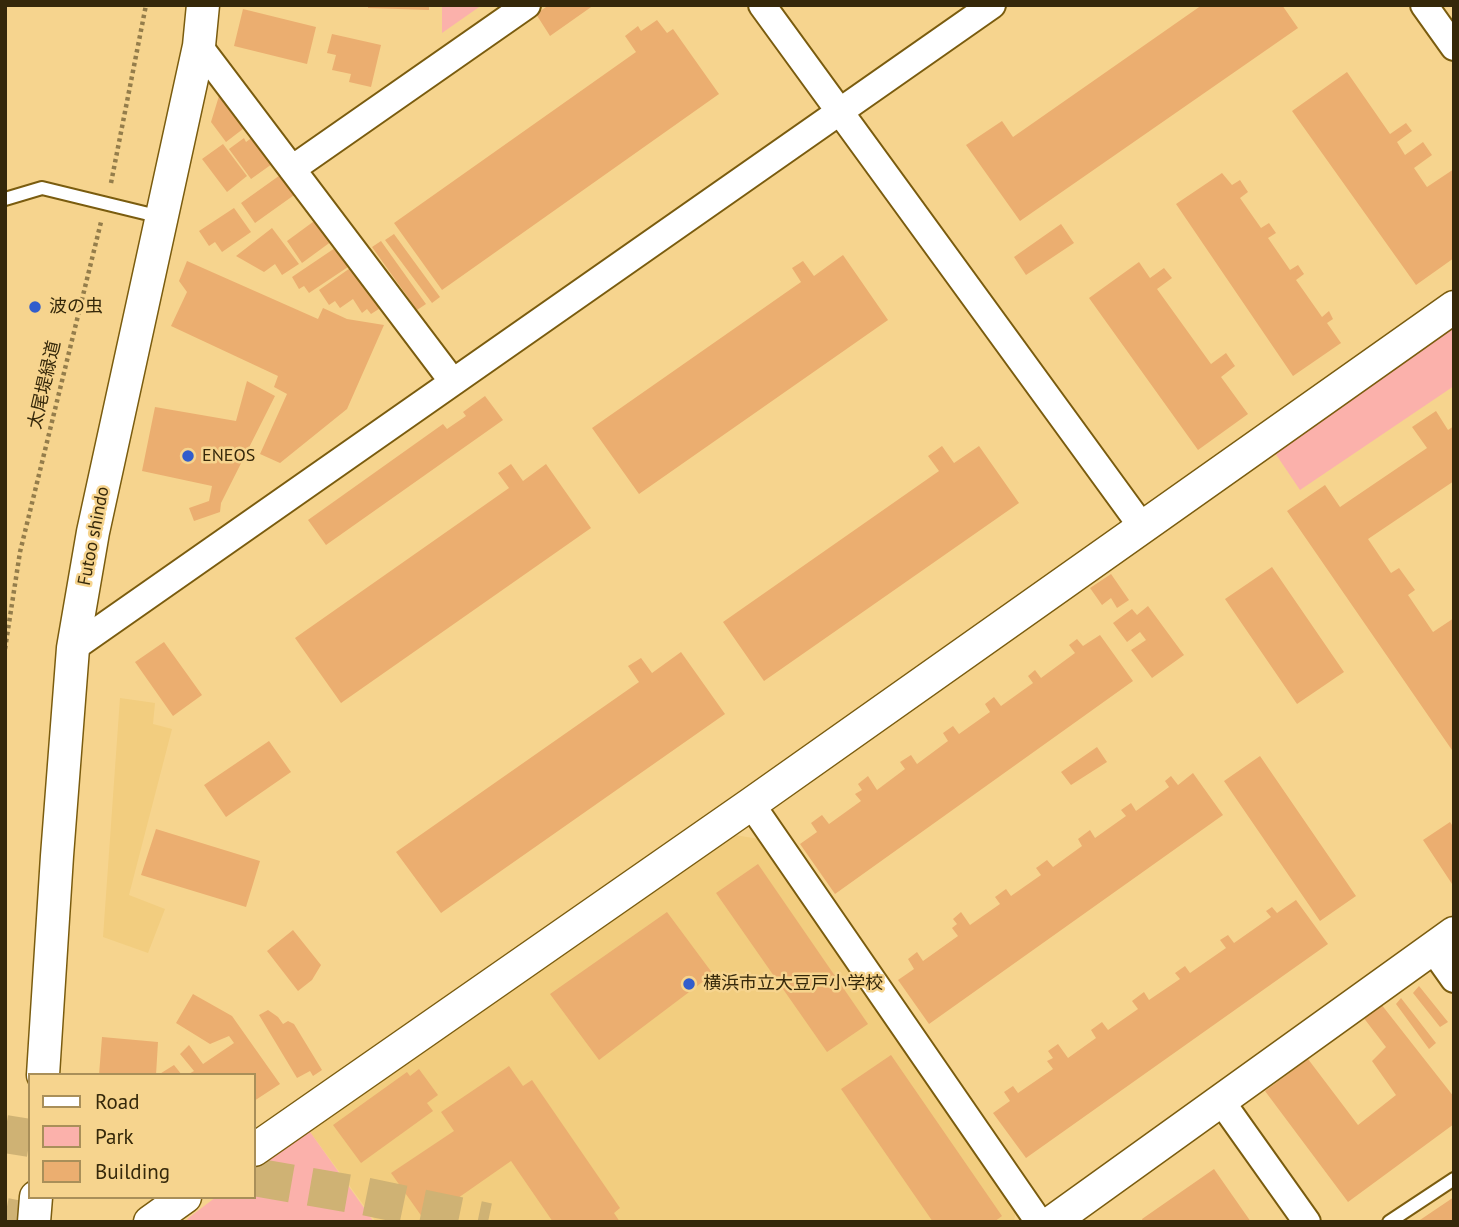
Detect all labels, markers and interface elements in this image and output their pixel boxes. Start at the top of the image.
place label: 波の虫 [49,296,103,318]
marker: 波の虫 [27,299,43,315]
street label: 太尾堤緑道 [24,339,66,431]
place label: ENEOS [202,445,255,467]
marker: ENEOS [180,448,196,464]
street label: Futoo shindo [74,485,114,587]
place label: 横浜市立大豆戸小学校 [703,973,883,995]
marker: 横浜市立大豆戸小学校 [681,976,697,992]
legend [28,1073,256,1199]
text: Road [95,1088,139,1115]
text: Park [95,1123,134,1150]
text: Building [95,1158,170,1185]

